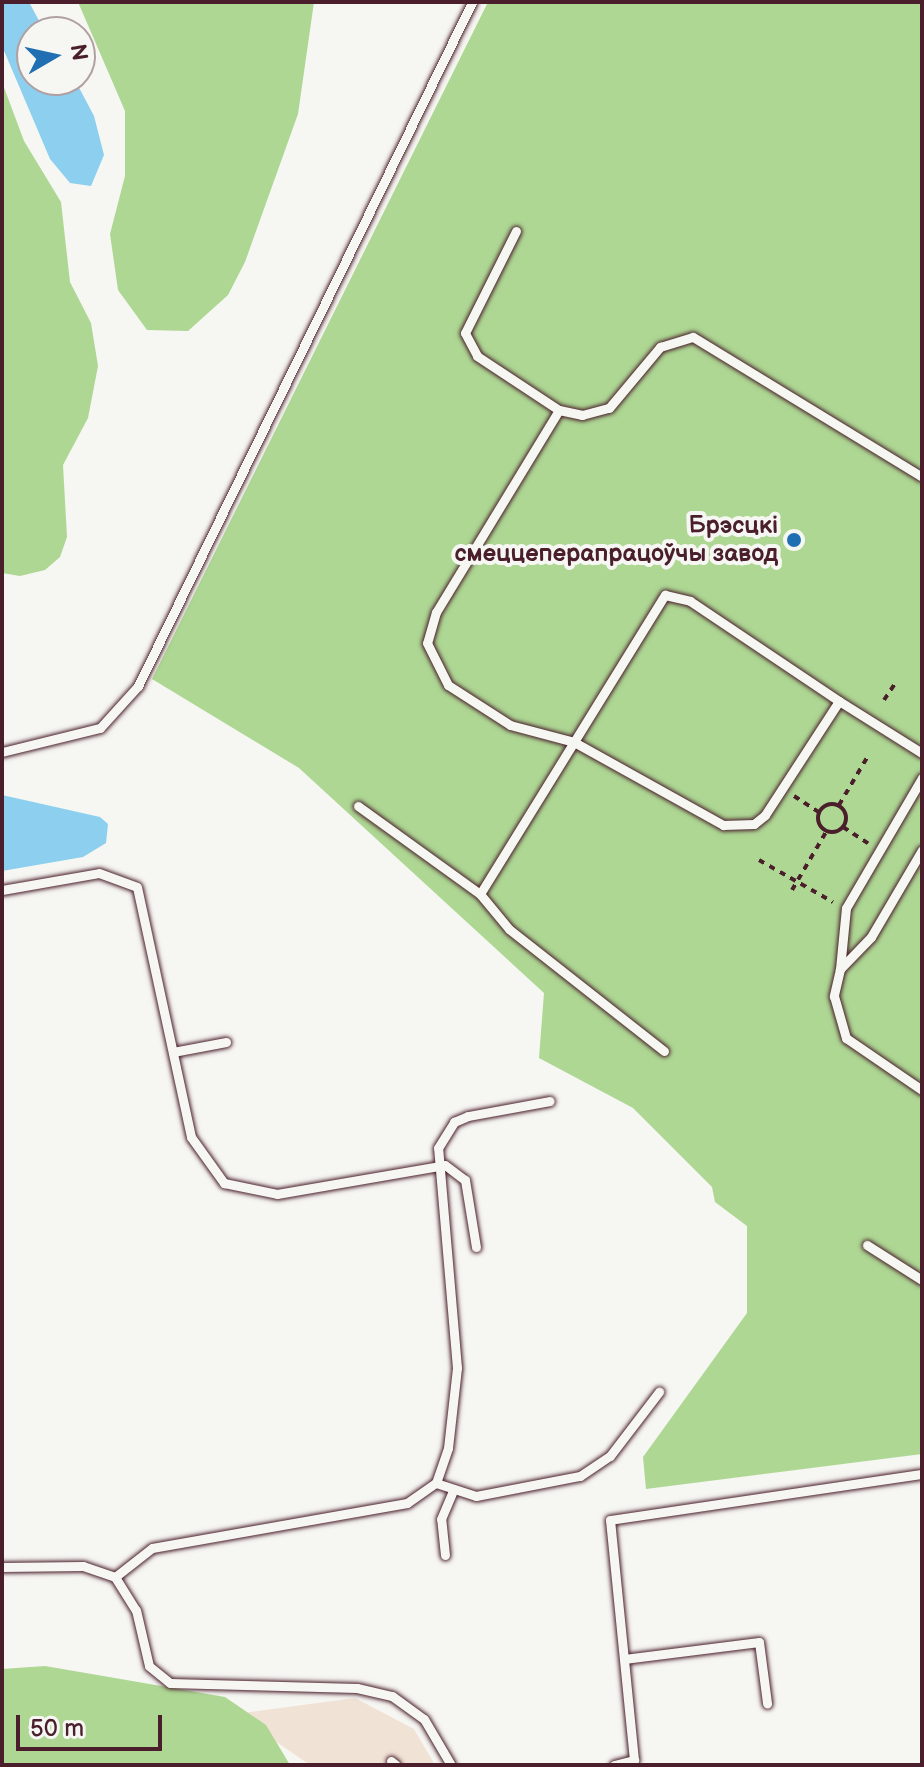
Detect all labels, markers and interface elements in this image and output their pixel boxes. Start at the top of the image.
north arrow [16,16,96,96]
text: N [64,42,93,63]
place label: Брэсцкі смеццеперапрацоўчы завод [455,512,778,568]
marker: Брэсцкі смеццеперапрацоўчы завод [785,531,803,549]
scale bar [20,1699,166,1749]
text: 50 m [30,1714,84,1743]

